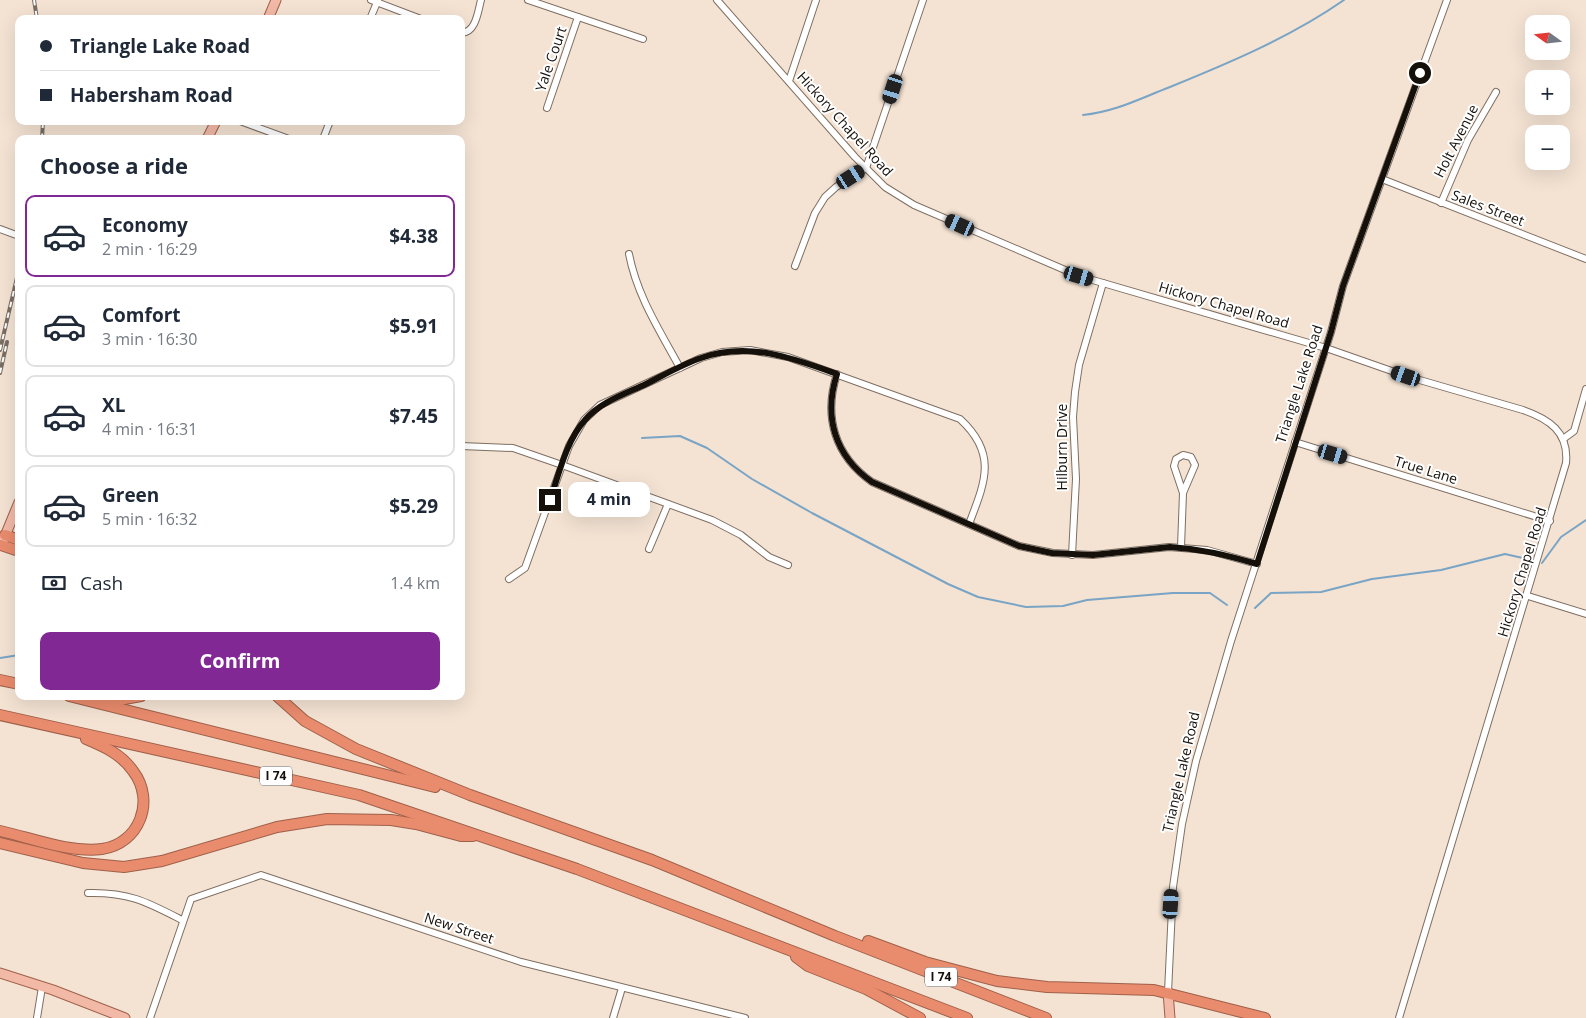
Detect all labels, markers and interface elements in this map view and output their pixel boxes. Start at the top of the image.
north arrow [1525,15,1570,60]
map controls [1525,15,1570,170]
street label: Yale Court [531,24,570,94]
text: Triangle Lake Road [70,33,250,59]
route start [1409,62,1431,84]
street label: Hickory Chapel Road [793,67,898,180]
button: + [1525,70,1570,115]
car [881,72,904,106]
text: Habersham Road [70,82,233,108]
street label: Holt Avenue [1429,101,1482,181]
button: − [1525,125,1570,170]
text: Choose a ride [40,150,188,180]
car [834,163,867,191]
street label: Sales Street [1449,185,1527,230]
text: Economy [102,212,188,238]
car [943,212,976,238]
icon: car [42,214,87,259]
text: $4.38 [389,223,438,249]
text: 2 min · 16:29 [102,238,197,260]
car [1062,264,1095,288]
street label: Hickory Chapel Road [1157,277,1292,332]
text: Comfort [102,302,181,328]
icon: car [42,304,87,349]
text: $5.91 [389,313,438,339]
street label: Triangle Lake Road [1270,322,1327,445]
text: 3 min · 16:30 [102,328,197,350]
car [1389,364,1422,388]
text: XL [102,392,125,418]
icon: car [42,394,87,439]
text: $7.45 [389,403,438,429]
street label: Hilburn Drive [1052,403,1071,490]
text: 4 min · 16:31 [102,418,197,440]
car [1316,442,1349,466]
street label: True Lane [1392,451,1460,488]
text: Green [102,482,159,508]
callout: 4 min [568,482,650,518]
icon: car [42,484,87,529]
text: 4 min [587,488,631,510]
route end [539,489,561,511]
text: $5.29 [389,493,438,519]
street label: Hickory Chapel Road [1493,505,1550,639]
text: 5 min · 16:32 [102,508,197,530]
icon: cash [40,569,68,597]
text: Cash [80,570,123,596]
text: 1.4 km [390,572,440,594]
button: Confirm [40,632,440,690]
street label: Triangle Lake Road [1157,710,1204,834]
road number: I 74 [260,766,292,786]
car [1162,889,1179,919]
street label: New Street [422,907,496,948]
road number: I 74 [925,968,957,986]

